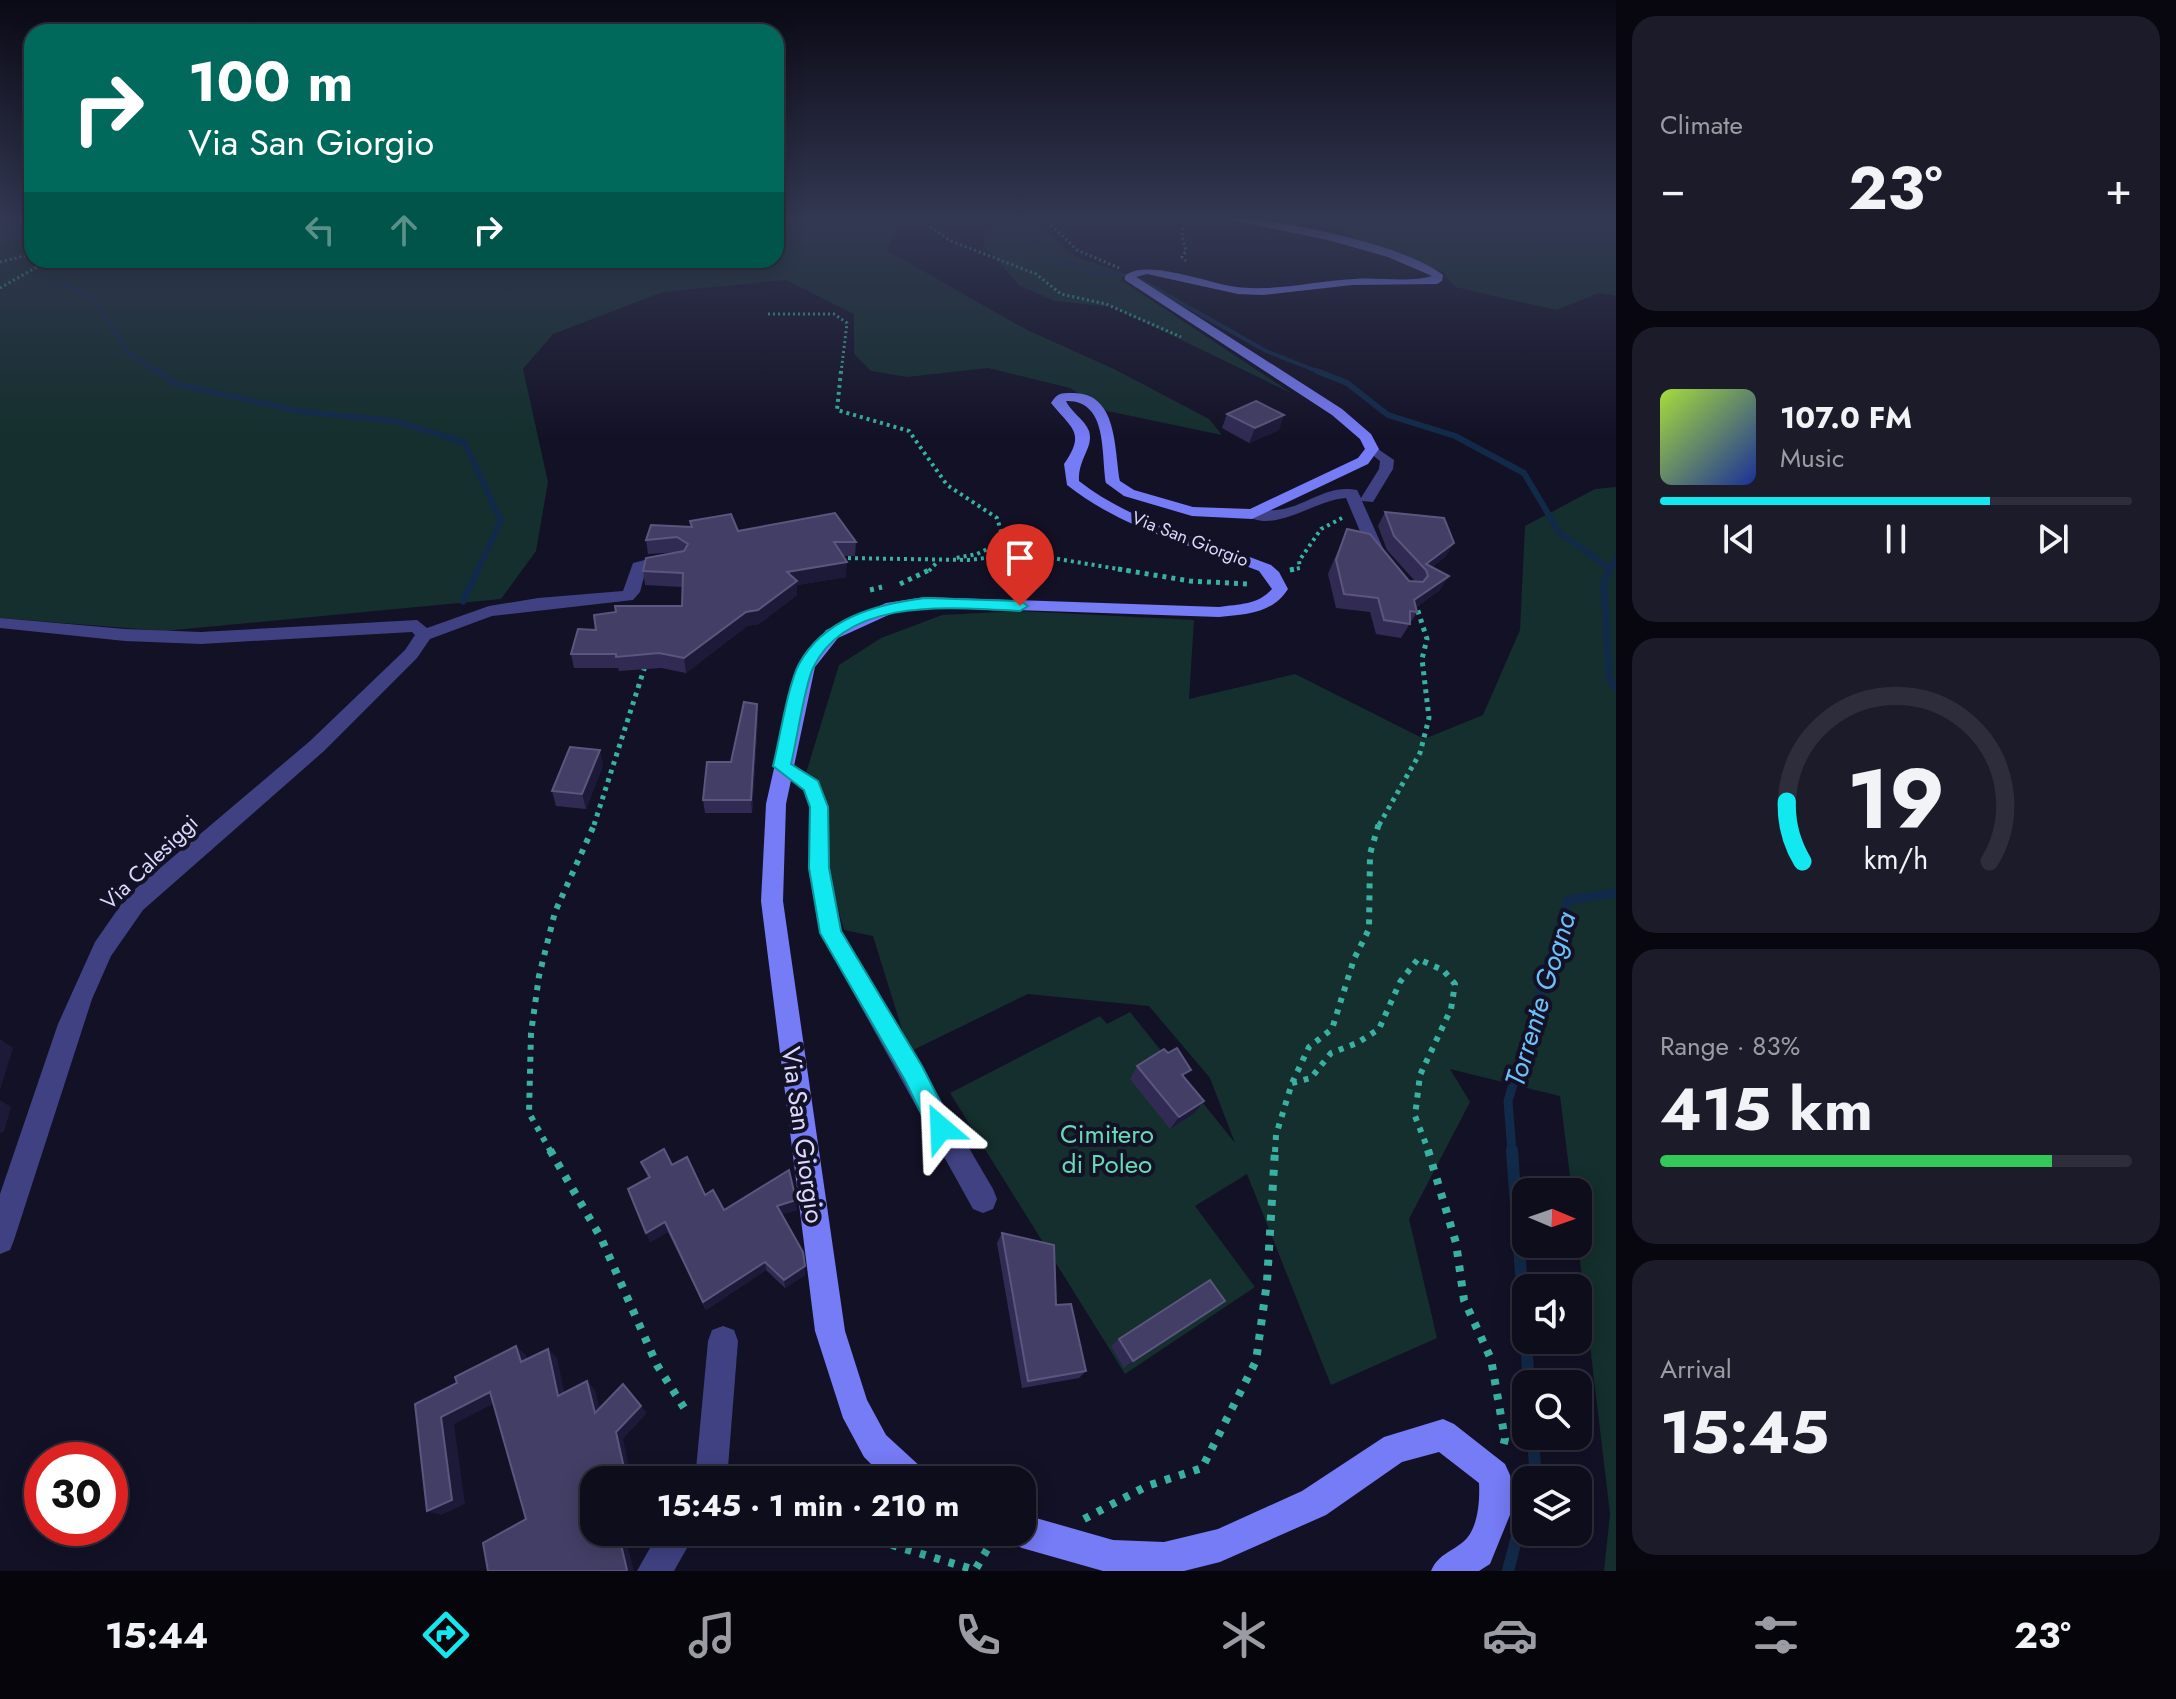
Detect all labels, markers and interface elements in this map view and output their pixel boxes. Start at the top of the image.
text: 100 m [188,41,353,122]
icon: right [56,56,160,160]
text: Climate [1660,106,1743,144]
text: Via San Giorgio [188,116,434,168]
text: 23° [1848,145,1943,232]
text: − [1660,157,1686,221]
text: + [2105,157,2132,221]
icon: left [298,208,342,252]
icon: ahead [382,208,426,252]
icon: right [466,208,510,252]
text: 107.0 FM [1780,396,1912,439]
text: Music [1780,439,1844,477]
street label: Via San Giorgio [1128,505,1252,573]
icon: previous [1717,517,1761,561]
icon: pause [1874,517,1918,561]
icon: next [2031,517,2075,561]
pin [986,524,1054,606]
icon: arrive [998,536,1042,580]
text: 19 [1847,738,1945,858]
street label: Via Calesiggi [93,807,205,917]
text: km/h [1864,838,1928,880]
water label: Torrente Gogna [1494,906,1587,1092]
text: Range · 83% [1660,1027,1800,1065]
street label: Via San Giorgio [772,1044,834,1226]
text: 415 km [1660,1066,1873,1153]
position arrow [899,1086,983,1170]
park label: Cimitero di Poleo [1060,1115,1154,1183]
north arrow [1512,1178,1592,1258]
map controls [1512,1178,1592,1546]
button: sound [1512,1274,1592,1354]
text: Arrival [1660,1350,1732,1388]
button: search [1512,1370,1592,1450]
text: 15:45 [1660,1389,1829,1476]
speed limit sign: 30 [24,1442,128,1546]
button: layers [1512,1466,1592,1546]
text: 15:45 · 1 min · 210 m [657,1484,959,1527]
icon: directions [418,1607,474,1663]
icon: music [684,1607,740,1663]
icon: phone [950,1607,1006,1663]
icon: climate [1216,1607,1272,1663]
icon: car [1482,1607,1538,1663]
icon: filters [1748,1607,1804,1663]
text: 15:44 [105,1609,208,1661]
text: 23° [2014,1609,2071,1661]

